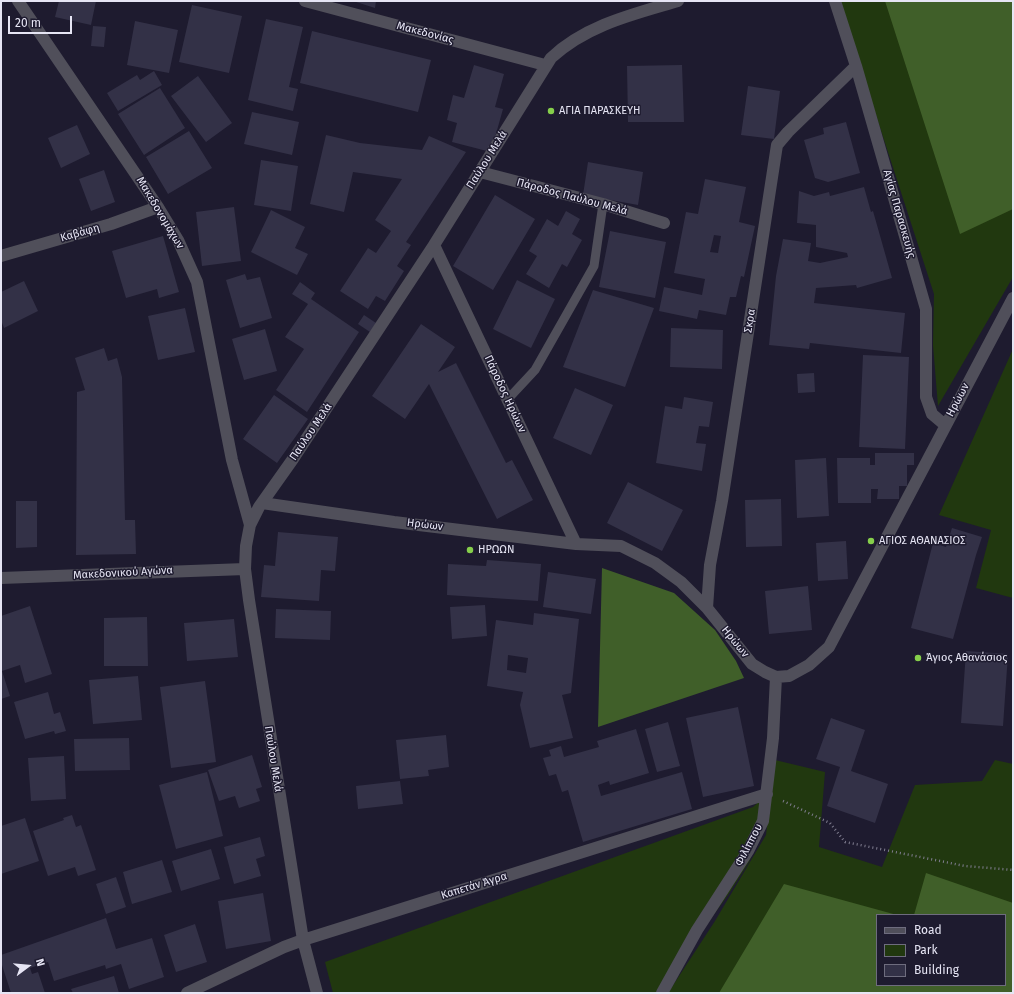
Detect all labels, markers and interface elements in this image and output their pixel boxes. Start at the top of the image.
scale bar [10,8,74,34]
text: 20 m [15,16,41,30]
street label: Μακεδονίας [395,19,455,47]
place label: ΑΓΙΑ ΠΑΡΑΣΚΕΥΗ [559,104,640,118]
marker: ΑΓΙΑ ΠΑΡΑΣΚΕΥΗ [546,106,556,116]
street label: Παύλου Μελά [464,128,510,192]
street label: Αγίας Παρασκευής [880,168,918,260]
street label: Μακεδονομάχων [133,175,187,251]
street label: Πάροδος Παύλου Μελά [515,176,629,218]
street label: Καβάφη [59,221,101,245]
street label: Σκρα [742,308,758,334]
street label: Πάροδος Ηρώων [481,353,529,435]
street label: Ηρώων [944,381,972,419]
street label: Παύλου Μελά [287,401,335,463]
street label: Ηρώων [406,516,444,534]
place label: ΑΓΙΟΣ ΑΘΑΝΑΣΙΟΣ [879,534,965,548]
marker: ΑΓΙΟΣ ΑΘΑΝΑΣΙΟΣ [866,536,876,546]
place label: ΗΡΩΩΝ [478,543,514,557]
marker: ΗΡΩΩΝ [465,545,475,555]
street label: Μακεδονικού Αγώνα [73,564,173,582]
street label: Ηρώων [718,624,752,660]
place label: Άγιος Αθανάσιος [926,651,1007,665]
marker: Άγιος Αθανάσιος [913,653,923,663]
street label: Παύλου Μελά [261,725,285,793]
street label: Φιλίππου [732,822,766,868]
street label: Καπετάν Άγρα [439,870,509,902]
legend [876,914,1006,986]
text: Road [914,923,942,937]
text: Park [914,943,938,957]
north arrow [8,946,48,986]
text: N [33,957,47,968]
text: Building [914,963,959,977]

